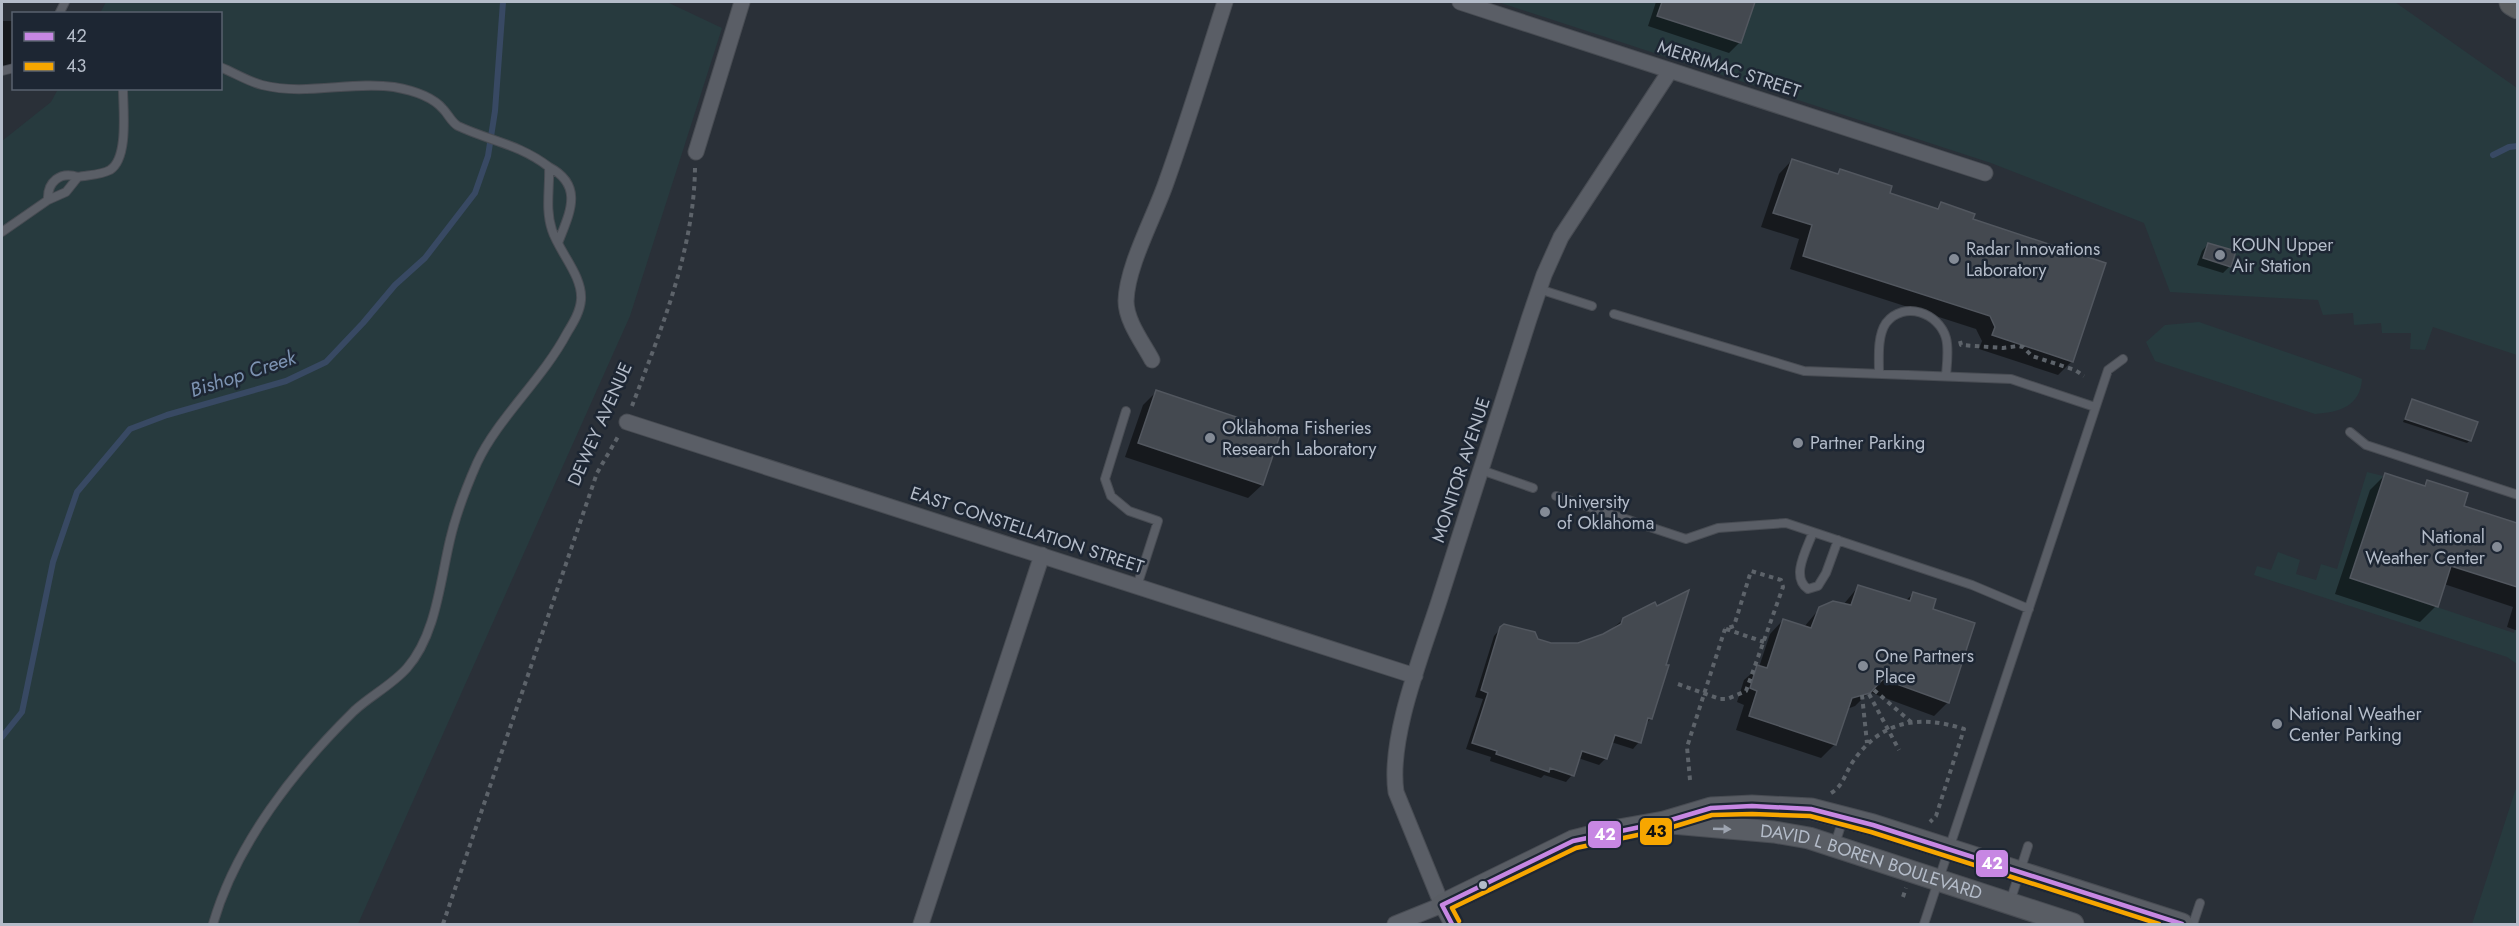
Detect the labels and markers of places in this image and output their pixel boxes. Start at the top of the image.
place label: KOUN Upper Air Station [2232,232,2334,279]
place label: Radar Innovations Laboratory [1966,236,2100,283]
marker: KOUN Upper Air Station [2213,248,2227,262]
marker: Radar Innovations Laboratory [1947,252,1961,266]
place label: Oklahoma Fisheries Research Laboratory [1222,415,1376,462]
place label: Partner Parking [1810,430,1925,456]
marker: Oklahoma Fisheries Research Laboratory [1203,431,1217,445]
marker: Partner Parking [1791,436,1805,450]
place label: University of Oklahoma [1557,489,1654,536]
marker: University of Oklahoma [1538,505,1552,519]
place label: National Weather Center [2365,524,2486,571]
marker: National Weather Center [2490,540,2504,554]
place label: One Partners Place [1875,643,1974,690]
marker: One Partners Place [1856,659,1870,673]
place label: National Weather Center Parking [2289,701,2422,748]
marker: National Weather Center Parking [2270,717,2284,731]
unlabelled marker [1477,879,1489,891]

